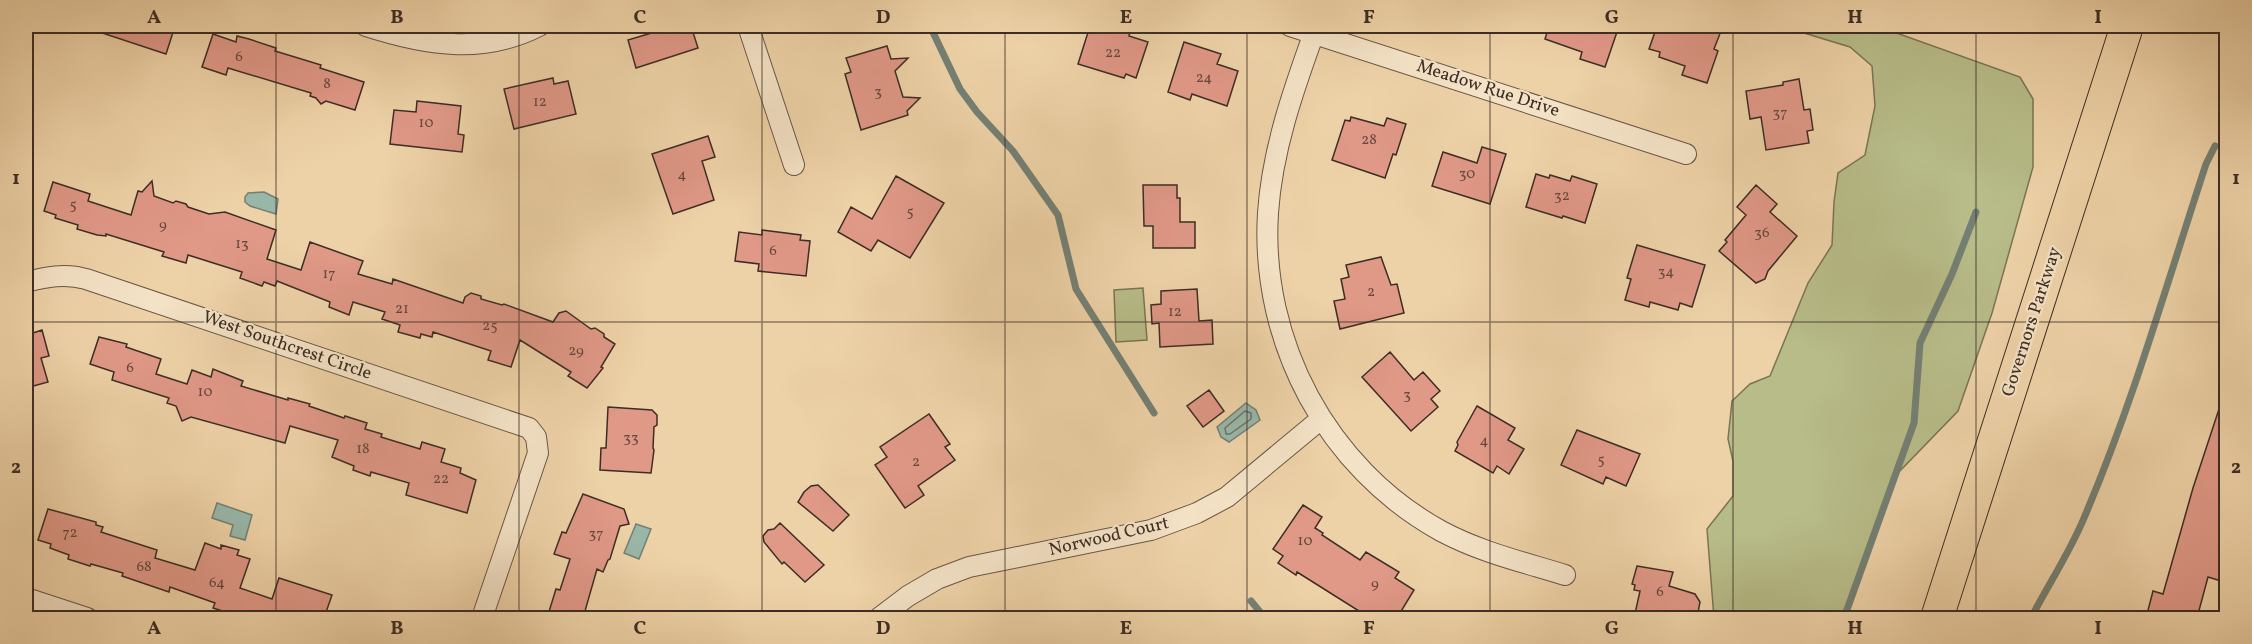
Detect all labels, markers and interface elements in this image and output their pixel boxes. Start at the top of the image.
text: A [147,4,161,32]
text: B [390,4,404,32]
text: C [634,4,647,32]
text: D [876,4,890,32]
text: E [1120,4,1132,32]
text: F [1363,4,1375,32]
text: G [1605,4,1619,32]
text: H [1847,4,1863,32]
text: I [2094,4,2102,32]
house number: 22 [1105,43,1121,64]
house number: 6 [235,47,243,68]
street label: Meadow Rue Drive [1413,54,1563,124]
house number: 24 [1196,68,1212,89]
house number: 8 [323,74,331,95]
house number: 3 [874,82,882,103]
house number: 12 [533,92,547,113]
house number: 37 [1773,103,1787,124]
house number: 10 [419,113,433,134]
house number: 28 [1361,130,1377,151]
house number: 30 [1459,164,1475,185]
text: 1 [12,165,20,193]
house number: 4 [678,165,687,186]
text: 1 [2232,165,2240,193]
house number: 32 [1554,186,1570,207]
house number: 5 [69,195,77,216]
house number: 5 [906,202,914,223]
house number: 9 [159,215,167,236]
house number: 36 [1754,223,1770,244]
house number: 13 [235,234,249,255]
house number: 6 [769,241,777,262]
street label: Governors Parkway [1996,244,2068,400]
house number: 34 [1658,262,1674,283]
house number: 17 [322,264,336,285]
house number: 2 [1367,282,1375,303]
house number: 21 [395,299,409,320]
house number: 12 [1168,302,1182,323]
street label: West Southcrest Circle [199,305,375,387]
house number: 25 [482,316,498,337]
house number: 29 [568,341,584,362]
house number: 6 [126,358,134,379]
house number: 10 [198,382,212,403]
house number: 3 [1403,385,1411,406]
house number: 33 [623,428,639,449]
house number: 4 [1480,431,1489,452]
house number: 18 [356,439,370,460]
house number: 5 [1597,450,1605,471]
house number: 2 [912,452,920,473]
text: 2 [11,454,21,482]
text: 2 [2231,454,2241,482]
house number: 22 [433,469,449,490]
street label: Norwood Court [1047,511,1171,563]
house number: 72 [62,523,78,544]
house number: 37 [589,524,603,545]
house number: 10 [1298,531,1312,552]
house number: 68 [136,557,152,578]
house number: 64 [209,573,225,594]
house number: 9 [1371,574,1379,595]
house number: 6 [1656,582,1664,603]
text: A [147,615,161,643]
text: B [390,615,404,643]
text: C [634,615,647,643]
text: D [876,615,890,643]
text: E [1120,615,1132,643]
text: F [1363,615,1375,643]
text: G [1605,615,1619,643]
text: H [1847,615,1863,643]
text: I [2094,615,2102,643]

